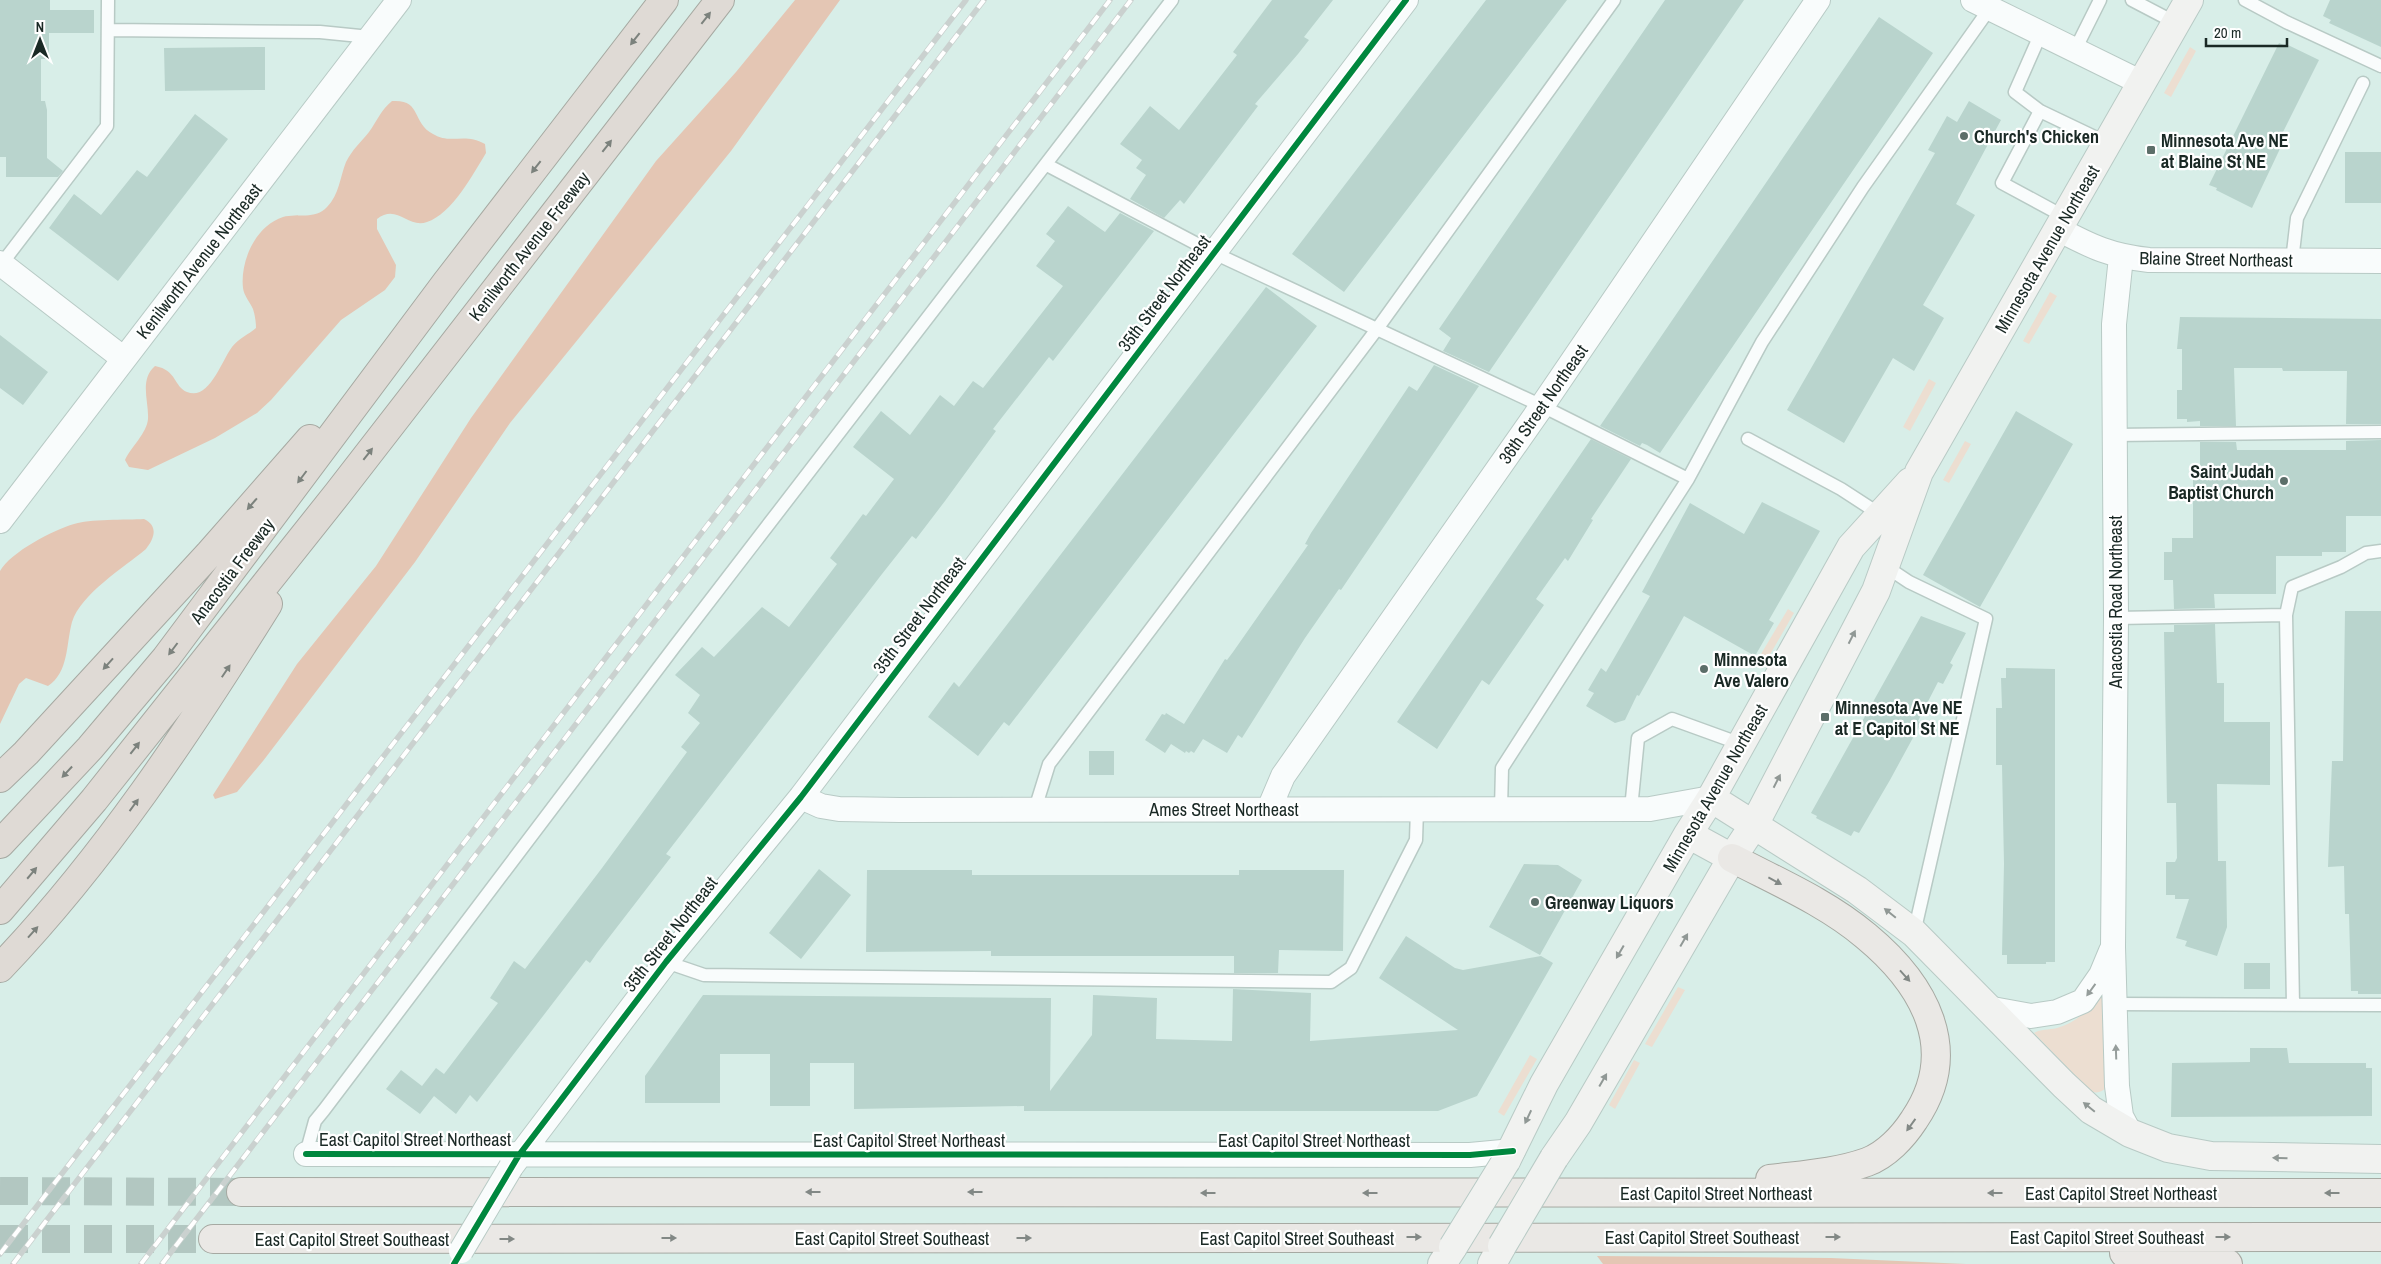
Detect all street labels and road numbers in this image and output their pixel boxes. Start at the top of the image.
street label: Minnesota Avenue Northeast [1989,160,2105,338]
street label: Kenilworth Avenue Freeway [463,166,596,326]
street label: Kenilworth Avenue Northeast [130,178,268,344]
street label: 35th Street Northeast [1112,229,1216,357]
street label: Blaine Street Northeast [2139,245,2293,273]
street label: 36th Street Northeast [1493,339,1593,469]
street label: Anacostia Freeway [183,513,280,630]
street label: Anacostia Road Northeast [2103,515,2128,690]
street label: 35th Street Northeast [867,551,971,679]
street label: Minnesota Avenue Northeast [1657,699,1773,877]
street label: Ames Street Northeast [1148,797,1299,822]
street label: 35th Street Northeast [617,871,723,997]
street label: East Capitol Street Northeast [319,1127,511,1152]
street label: East Capitol Street Northeast [813,1128,1005,1153]
street label: East Capitol Street Northeast [1218,1128,1410,1153]
street label: East Capitol Street Northeast [1620,1181,1812,1206]
street label: East Capitol Street Northeast [2025,1181,2217,1206]
street label: East Capitol Street Southeast [1605,1225,1799,1250]
street label: East Capitol Street Southeast [2010,1225,2204,1250]
street label: East Capitol Street Southeast [795,1226,989,1251]
street label: East Capitol Street Southeast [1200,1226,1394,1251]
street label: East Capitol Street Southeast [255,1227,449,1252]

